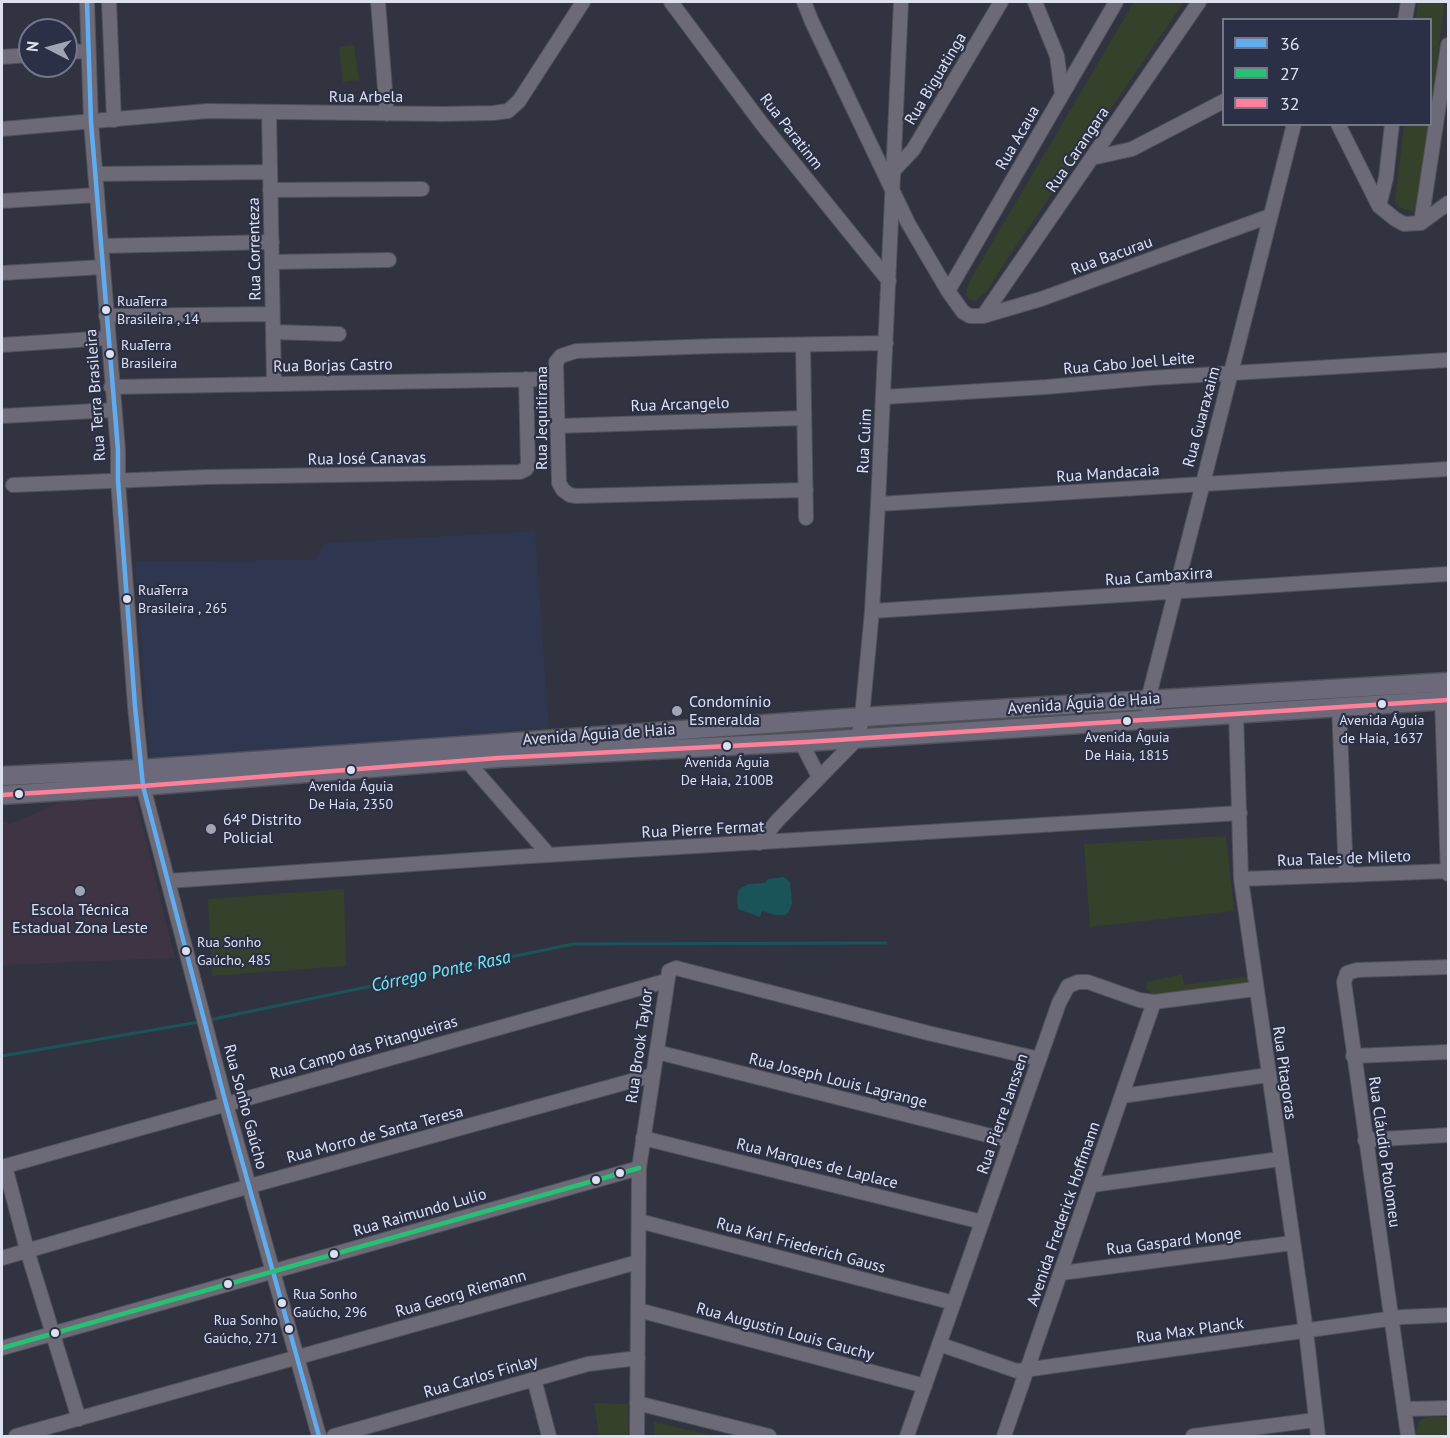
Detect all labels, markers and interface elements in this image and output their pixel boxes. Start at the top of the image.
north arrow [18,18,78,78]
legend [1222,18,1432,126]
street label: Rua Biguatinga [901,29,971,129]
text: 36 [1280,32,1300,55]
text: N [22,40,43,53]
text: 27 [1280,62,1300,85]
street label: Rua Arbela [329,87,403,107]
street label: Rua Paratinm [755,90,827,174]
text: 32 [1280,92,1300,115]
street label: Rua Acaua [992,102,1044,174]
street label: Rua Carangara [1042,104,1114,196]
street label: Rua Correnteza [244,197,266,301]
street label: Rua Bacurau [1069,232,1155,280]
place label: RuaTerra Brasileira , 14 [117,294,199,326]
marker: RuaTerra Brasileira , 14 [100,304,112,316]
street label: Rua Terra Brasileira [82,328,110,462]
place label: RuaTerra Brasileira [121,338,177,370]
marker: RuaTerra Brasileira [104,348,116,360]
street label: Rua Cabo Joel Leite [1062,349,1196,379]
street label: Rua Borjas Castro [273,355,393,377]
street label: Rua Guaraxaim [1179,365,1225,469]
street label: Rua Jequitirana [532,366,552,470]
street label: Rua Arcangelo [630,394,730,416]
street label: Rua Cuim [854,408,876,474]
street label: Rua José Canavas [308,448,426,470]
street label: Rua Mandacaia [1056,461,1160,487]
street label: Rua Cambaxirra [1105,564,1213,590]
place label: RuaTerra Brasileira , 265 [138,583,228,616]
marker: RuaTerra Brasileira , 265 [121,593,133,605]
street label: Avenida Águia de Haia [1007,689,1161,719]
place label: Condomínio Esmeralda [689,692,771,730]
marker: Avenida Águia de Haia, 1637 [1376,698,1388,710]
marker: Condomínio Esmeralda [670,704,684,718]
place label: Avenida Águia de Haia, 1637 [1340,713,1424,746]
marker: Avenida Águia De Haia, 1815 [1121,715,1133,727]
street label: Avenida Águia de Haia [522,720,676,750]
place label: Avenida Águia De Haia, 1815 [1085,730,1169,762]
marker: Avenida Águia De Haia, 2100B [721,740,733,752]
place label: Avenida Águia De Haia, 2100B [681,755,773,788]
marker: Avenida Águia De Haia, 2350 [345,764,357,776]
place label: Avenida Águia De Haia, 2350 [309,779,393,812]
unlabelled marker [13,788,25,800]
place label: 64º Distrito Policial [223,810,302,848]
street label: Rua Pierre Fermat [641,817,765,843]
marker: 64º Distrito Policial [204,822,218,836]
street label: Rua Tales de Mileto [1277,847,1411,871]
marker: Escola Técnica Estadual Zona Leste [73,884,87,898]
place label: Escola Técnica Estadual Zona Leste [12,900,148,938]
place label: Rua Sonho Gaúcho, 485 [197,935,271,968]
marker: Rua Sonho Gaúcho, 485 [180,945,192,957]
water label: Córrego Ponte Rasa [369,947,513,997]
street label: Rua Brook Taylor [622,988,658,1104]
street label: Rua Campo das Pitangueiras [268,1012,460,1084]
street label: Rua Pitagoras [1268,1025,1300,1121]
street label: Rua Sonho Gaúcho [219,1042,271,1172]
street label: Rua Joseph Louis Lagrange [747,1050,929,1112]
street label: Rua Pierre Janssen [973,1051,1033,1177]
street label: Rua Cláudio Ptolomeu [1364,1075,1404,1229]
street label: Rua Morro de Santa Teresa [285,1102,465,1168]
street label: Avenida Frederick Hoffmann [1023,1119,1105,1309]
street label: Rua Marques de Laplace [734,1135,900,1193]
unlabelled marker [614,1167,626,1179]
unlabelled marker [590,1174,602,1186]
street label: Rua Raimundo Lulio [351,1185,489,1241]
street label: Rua Karl Friederich Gauss [714,1214,888,1278]
street label: Rua Gaspard Monge [1105,1224,1243,1260]
unlabelled marker [328,1248,340,1260]
street label: Rua Georg Riemann [393,1266,529,1322]
unlabelled marker [222,1278,234,1290]
place label: Rua Sonho Gaúcho, 296 [293,1287,367,1320]
marker: Rua Sonho Gaúcho, 296 [276,1297,288,1309]
street label: Rua Augustin Louis Cauchy [694,1299,876,1365]
place label: Rua Sonho Gaúcho, 271 [204,1313,278,1346]
street label: Rua Max Planck [1135,1314,1245,1348]
marker: Rua Sonho Gaúcho, 271 [283,1323,295,1335]
unlabelled marker [49,1327,61,1339]
street label: Rua Carlos Finlay [422,1352,540,1402]

